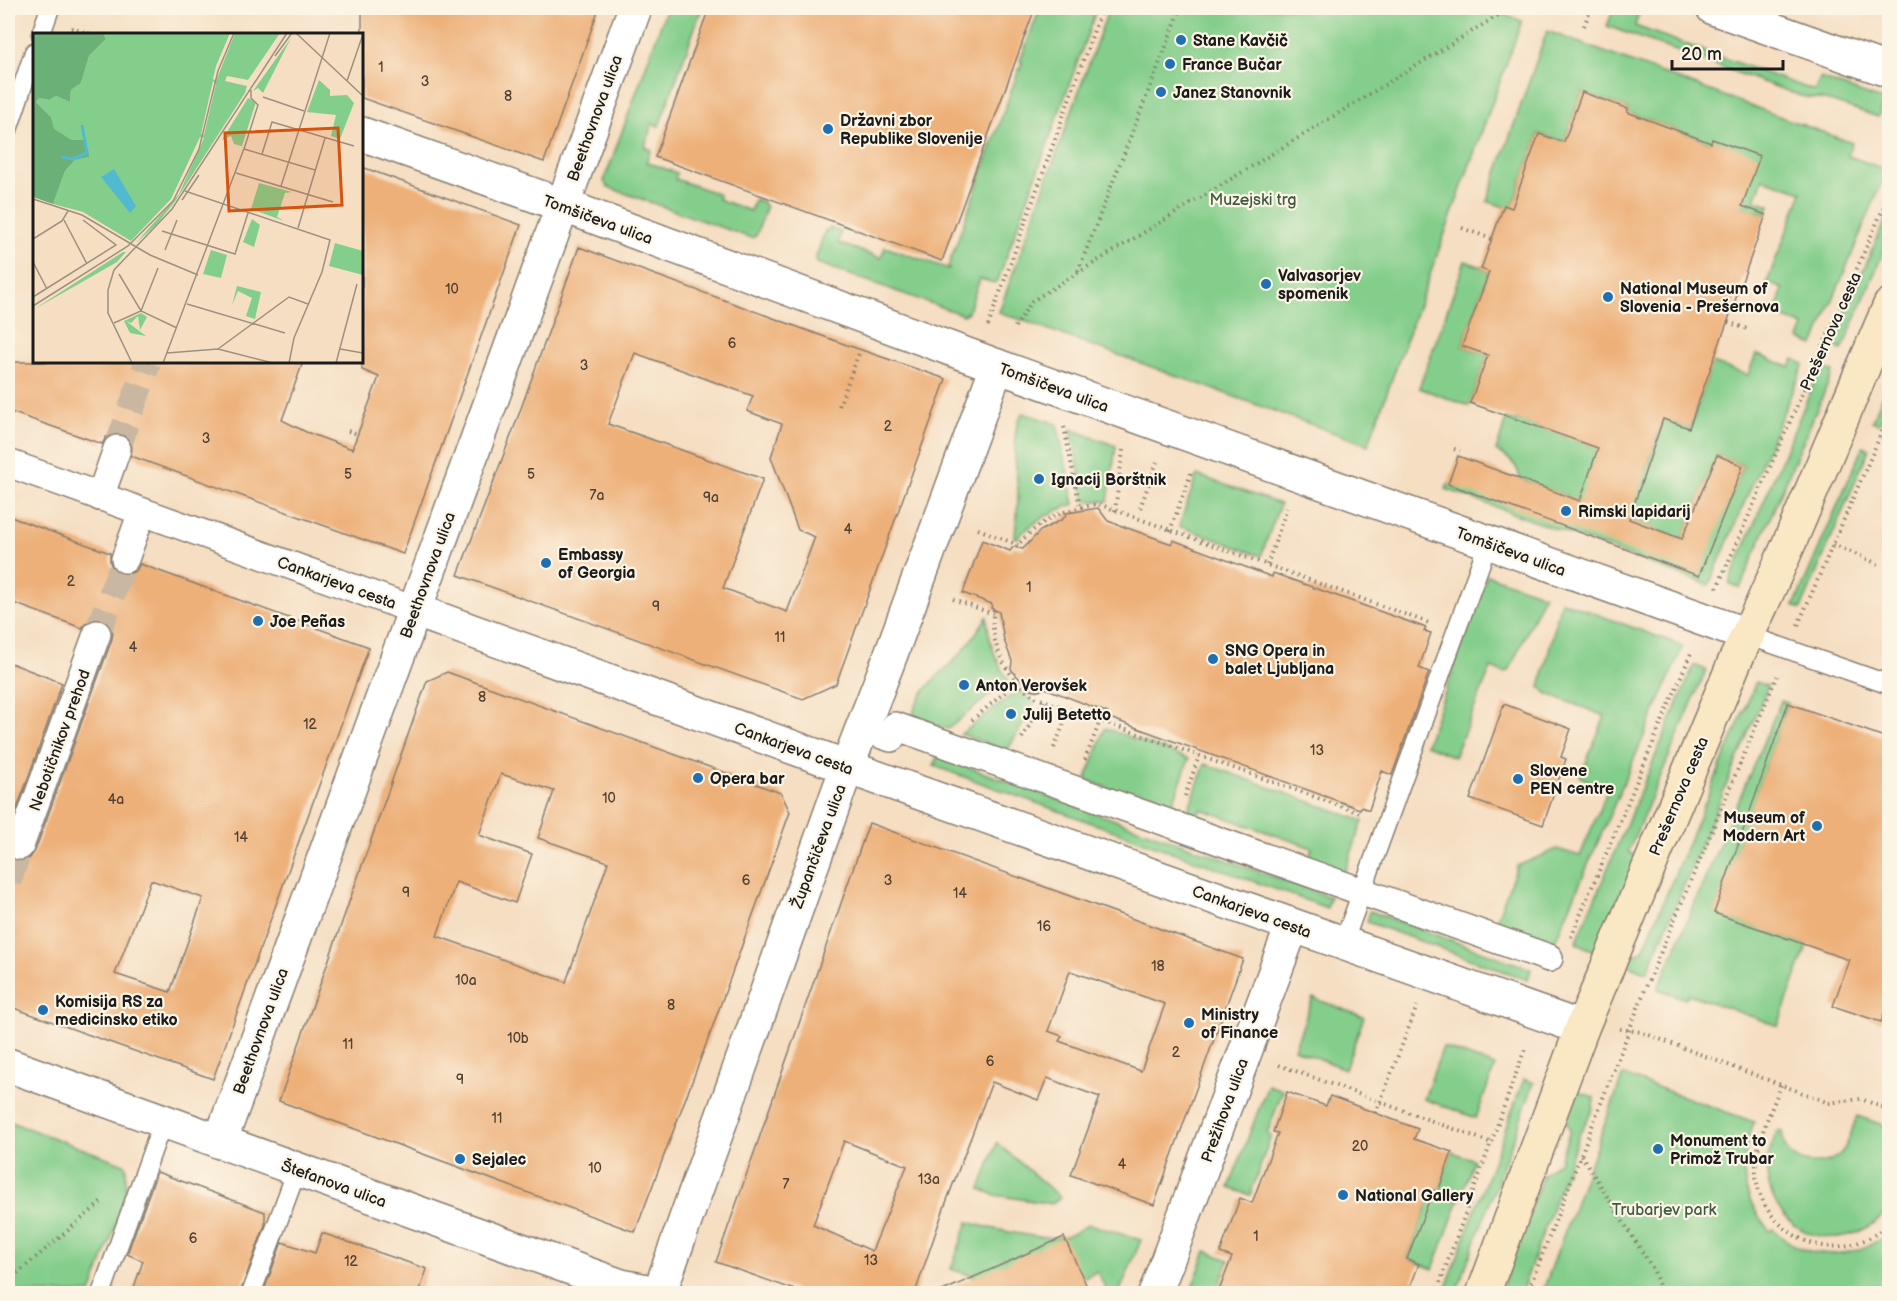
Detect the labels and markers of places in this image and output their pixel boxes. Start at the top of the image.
place label: Stane Kavčič [1193,32,1288,51]
marker: Stane Kavčič [1174,33,1188,47]
place label: France Bučar [1182,56,1282,75]
marker: France Bučar [1163,57,1177,71]
place label: Janez Stanovnik [1173,84,1292,103]
marker: Janez Stanovnik [1154,85,1168,99]
place label: Državni zbor Republike Slovenije [840,112,983,149]
marker: Državni zbor Republike Slovenije [821,122,835,136]
place label: Valvasorjev spomenik [1278,267,1361,304]
marker: Valvasorjev spomenik [1259,277,1273,291]
place label: National Museum of Slovenia - Prešernova [1620,280,1779,317]
marker: National Museum of Slovenia - Prešernova [1601,290,1615,304]
place label: Ignacij Borštnik [1051,471,1167,490]
marker: Ignacij Borštnik [1032,472,1046,486]
place label: Rimski lapidarij [1578,503,1690,522]
marker: Rimski lapidarij [1559,504,1573,518]
place label: Embassy of Georgia [558,546,636,583]
marker: Embassy of Georgia [539,556,553,570]
place label: Joe Peñas [270,613,345,632]
marker: Joe Peñas [251,614,265,628]
place label: SNG Opera in balet Ljubljana [1225,642,1334,679]
marker: SNG Opera in balet Ljubljana [1206,652,1220,666]
place label: Anton Verovšek [975,677,1087,696]
marker: Anton Verovšek [957,678,971,692]
place label: Julij Betetto [1023,706,1111,725]
marker: Julij Betetto [1004,707,1018,721]
place label: Slovene PEN centre [1530,762,1614,799]
place label: Opera bar [710,770,785,789]
marker: Opera bar [691,771,705,785]
marker: Slovene PEN centre [1511,772,1525,786]
place label: Museum of Modern Art [1722,809,1806,846]
marker: Museum of Modern Art [1810,819,1824,833]
place label: Komisija RS za medicinsko etiko [55,993,178,1030]
marker: Komisija RS za medicinsko etiko [36,1003,50,1017]
place label: Ministry of Finance [1201,1006,1278,1043]
marker: Ministry of Finance [1182,1016,1196,1030]
place label: Monument to Primož Trubar [1670,1132,1774,1169]
marker: Monument to Primož Trubar [1651,1142,1665,1156]
place label: Sejalec [472,1151,527,1170]
marker: Sejalec [453,1152,467,1166]
place label: National Gallery [1355,1187,1474,1206]
marker: National Gallery [1336,1188,1350,1202]

